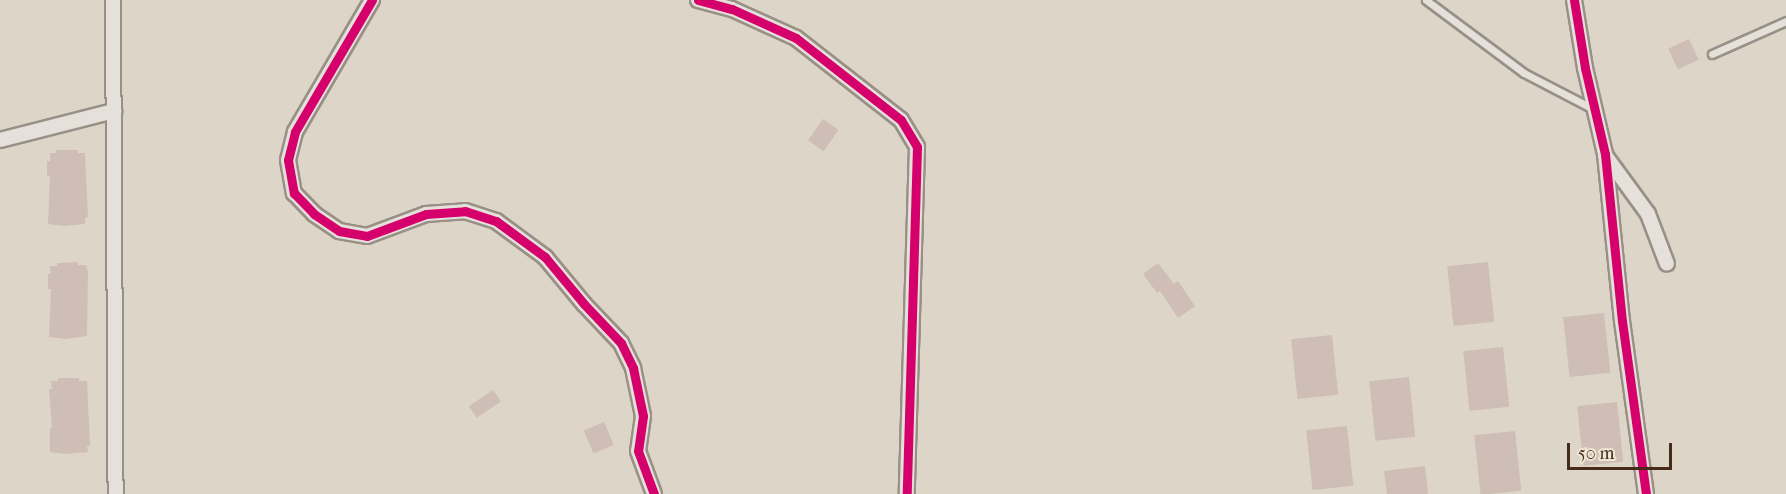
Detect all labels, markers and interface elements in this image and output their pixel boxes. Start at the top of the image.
scale bar [1570,431,1675,469]
text: 50 m [1578,443,1614,464]

